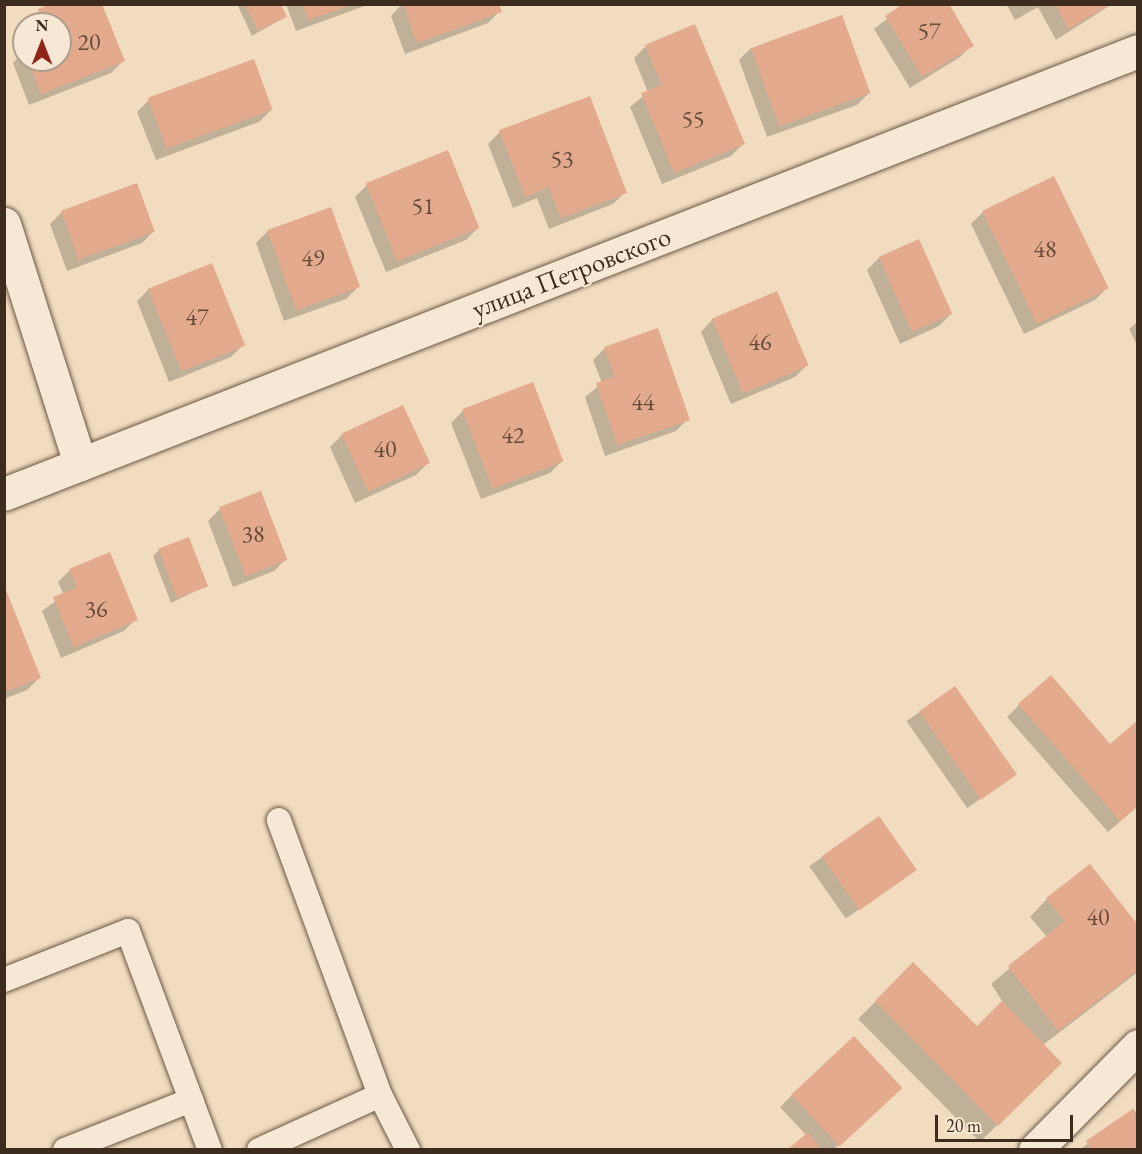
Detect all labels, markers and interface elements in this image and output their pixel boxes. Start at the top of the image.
north arrow [12,12,72,72]
text: N [36,15,48,36]
house number: 57 [917,17,941,45]
house number: 20 [77,28,101,56]
house number: 55 [681,105,705,133]
house number: 53 [550,145,574,173]
house number: 51 [411,192,435,220]
street label: улица Петровского [467,219,675,325]
house number: 48 [1033,235,1057,263]
house number: 49 [301,244,325,272]
house number: 47 [185,303,209,331]
house number: 46 [748,328,772,356]
house number: 44 [631,388,655,416]
house number: 42 [501,421,525,449]
house number: 40 [373,435,397,463]
house number: 38 [241,520,265,548]
house number: 36 [84,595,108,623]
house number: 40 [1086,903,1110,931]
scale bar [938,1103,1076,1141]
text: 20 m [946,1114,981,1137]

